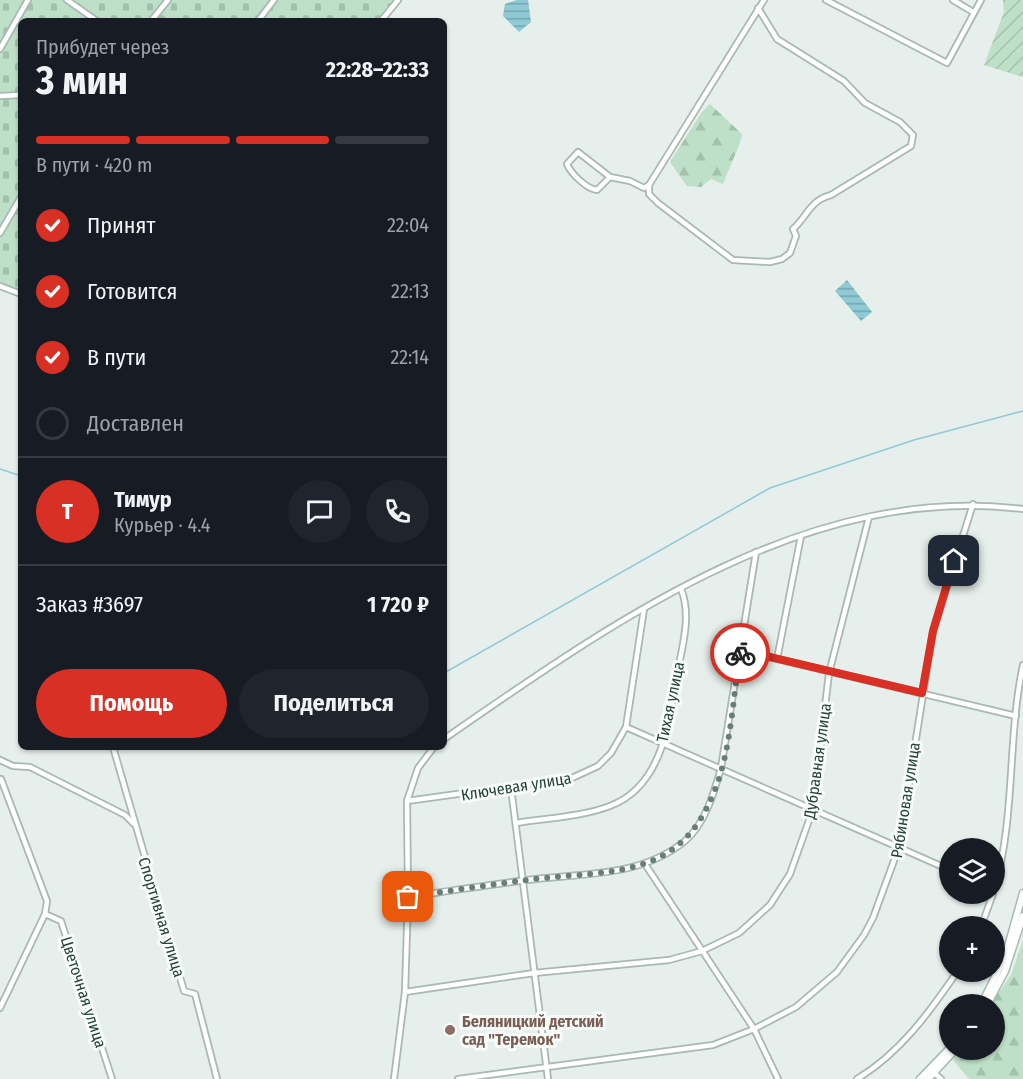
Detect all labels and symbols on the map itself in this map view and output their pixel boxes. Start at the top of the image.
pin [928,535,979,586]
courier [710,623,770,683]
street label: Тихая улица [653,660,688,744]
street label: Дубравная улица [800,702,835,821]
street label: Рябиновая улица [887,741,924,859]
street label: Ключевая улица [460,768,573,805]
street label: Спортивная улица [134,855,189,979]
pin [382,871,433,922]
street label: Цветочная улица [57,934,110,1050]
place label: Беляницкий детский сад "Теремок" [462,1012,604,1049]
marker: Беляницкий детский сад "Теремок" [443,1023,457,1037]

